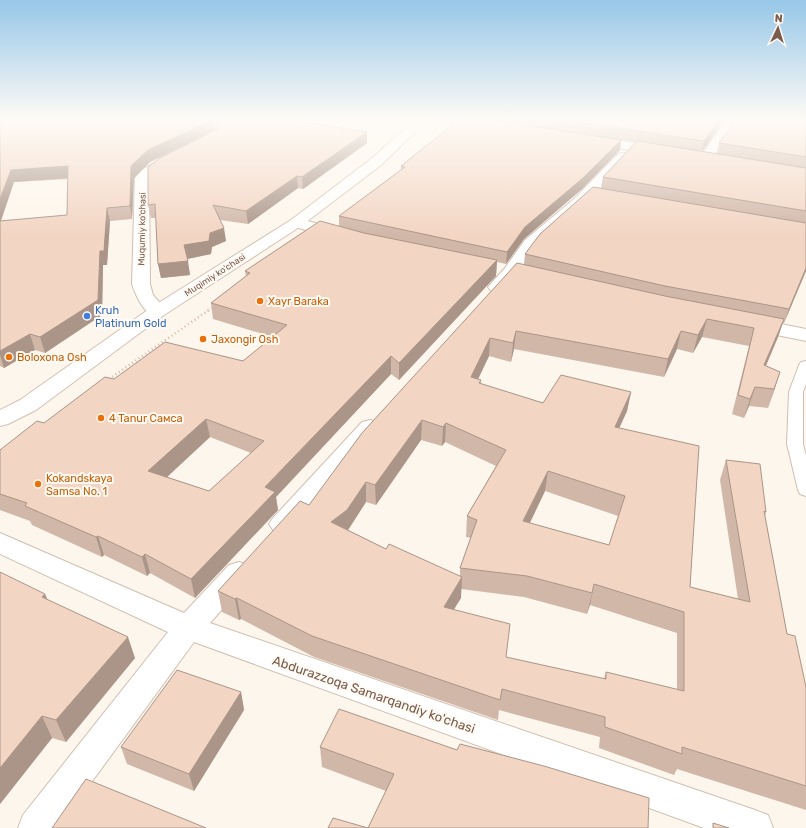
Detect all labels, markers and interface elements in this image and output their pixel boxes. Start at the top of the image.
north arrow [758,8,798,48]
text: N [774,12,783,25]
street label: Muqumiy ko'chasi [136,192,148,266]
street label: Muqimiy ko'chasi [183,252,247,298]
place label: Xayr Baraka [268,295,329,308]
marker: Xayr Baraka [255,296,265,306]
place label: Kruh Platinum Gold [95,304,167,330]
marker: Kruh Platinum Gold [82,311,92,321]
place label: Jaxongir Osh [211,333,278,346]
marker: Jaxongir Osh [198,334,208,344]
place label: Boloxona Osh [17,351,87,364]
marker: Boloxona Osh [4,352,14,362]
place label: 4 Tanur Самса [109,412,183,425]
marker: 4 Tanur Самса [96,413,106,423]
place label: Kokandskaya Samsa No. 1 [46,472,113,498]
marker: Kokandskaya Samsa No. 1 [33,479,43,489]
street label: Abdurazzoqa Samarqandiy ko'chasi [271,653,477,736]

